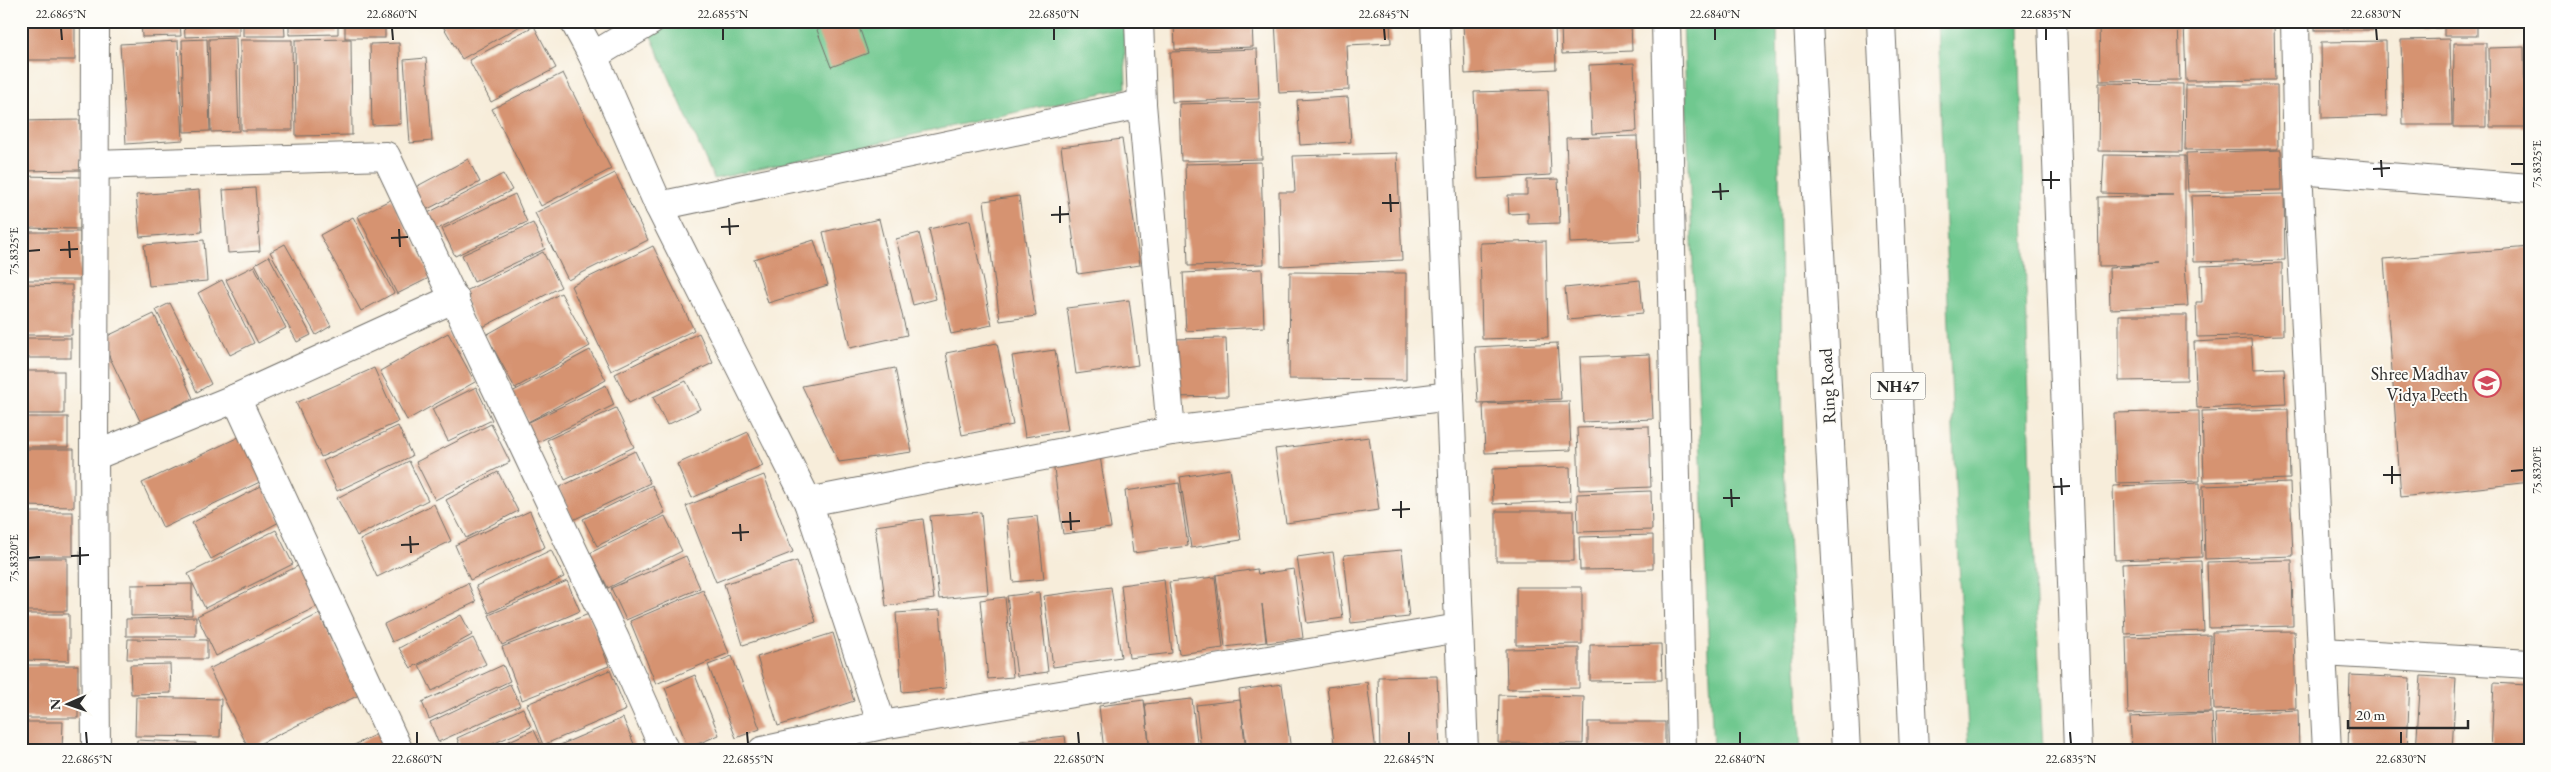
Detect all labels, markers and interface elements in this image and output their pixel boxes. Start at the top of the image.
text: 22.6865°N [36,6,87,22]
text: 22.6860°N [367,6,418,22]
text: 22.6855°N [698,6,749,22]
text: 22.6850°N [1029,6,1080,22]
text: 22.6845°N [1359,6,1410,22]
text: 22.6840°N [1690,6,1741,22]
text: 22.6835°N [2021,6,2072,22]
text: 22.6830°N [2351,6,2402,22]
text: 75.8325°E [2529,140,2545,188]
text: 75.8325°E [6,227,22,275]
street label: Ring Road [1813,347,1840,424]
place label: Shree Madhav Vidya Peeth [2371,362,2468,406]
school or university icon: Shree Madhav Vidya Peeth [2472,368,2502,398]
road number: NH47 [1870,372,1926,400]
text: 75.8320°E [2529,446,2545,494]
text: 75.8320°E [6,534,22,582]
north arrow [42,680,92,730]
scale bar [2348,697,2468,729]
text: N [46,698,64,710]
text: 20 m [2356,705,2385,724]
text: 22.6865°N [62,751,113,767]
text: 22.6860°N [392,751,443,767]
text: 22.6855°N [723,751,774,767]
text: 22.6850°N [1054,751,1105,767]
text: 22.6845°N [1384,751,1435,767]
text: 22.6840°N [1715,751,1766,767]
text: 22.6835°N [2046,751,2097,767]
text: 22.6830°N [2376,751,2427,767]

